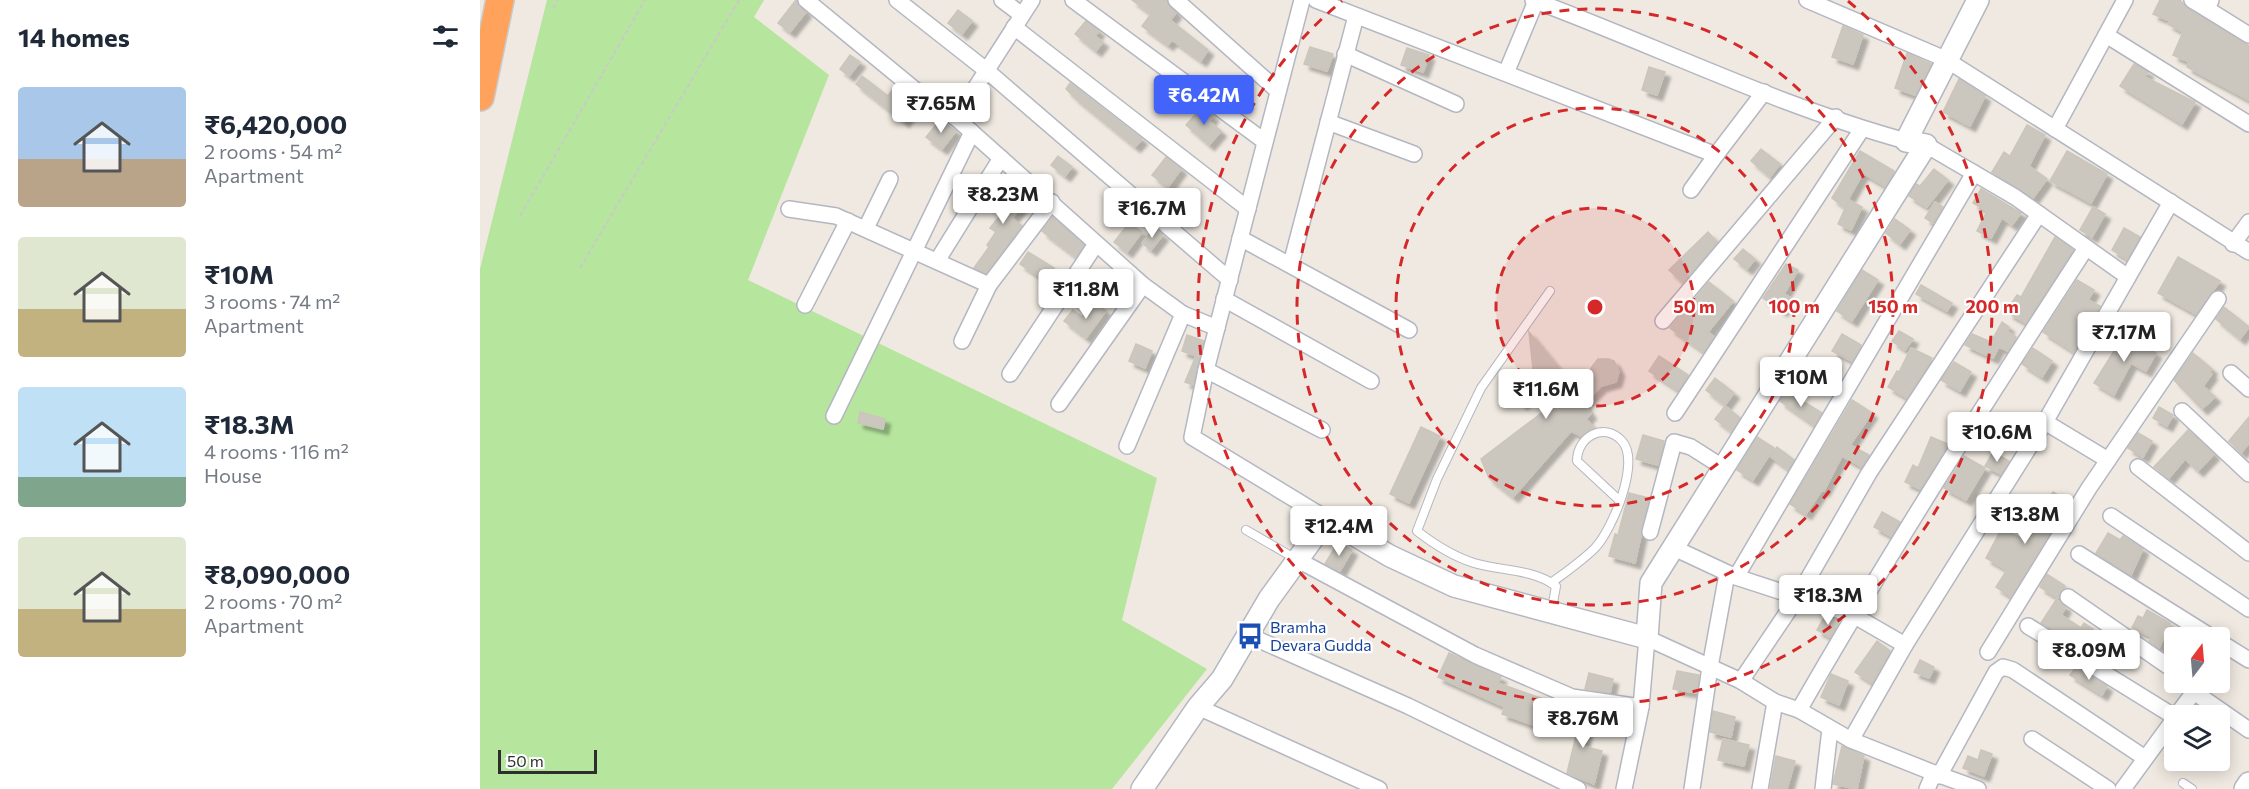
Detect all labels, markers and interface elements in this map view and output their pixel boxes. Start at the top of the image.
icon: filters [429,20,462,53]
text: 14 homes [18,21,130,52]
pin: ₹6.42M [1155,75,1253,126]
text: ₹6.42M [1168,82,1240,106]
pin: ₹7.65M [892,83,990,134]
text: ₹7.65M [906,90,976,114]
text: ₹6,420,000 [204,108,347,139]
icon: home [66,111,138,183]
text: 2 rooms · 54 m² [204,139,342,163]
text: Apartment [204,163,304,187]
pin: ₹8.23M [954,174,1052,225]
text: ₹8.23M [967,181,1039,205]
pin: ₹16.7M [1103,188,1201,239]
text: ₹16.7M [1118,195,1186,219]
text: ₹10M [204,258,274,289]
icon: home [66,261,138,333]
pin: ₹11.8M [1037,269,1135,320]
text: ₹11.8M [1052,276,1120,300]
text: 3 rooms · 74 m² [204,289,340,313]
text: 50 m [1673,295,1715,317]
text: 100 m [1768,295,1820,317]
text: 150 m [1868,295,1918,317]
text: 200 m [1965,295,2019,317]
centre of rings [1585,297,1605,317]
pin: ₹7.17M [2075,312,2173,363]
text: Apartment [204,313,304,337]
text: ₹7.17M [2092,319,2156,343]
pin: ₹10M [1765,357,1837,408]
text: ₹10M [1774,364,1828,388]
pin: ₹11.6M [1497,369,1595,420]
text: ₹11.6M [1512,376,1580,400]
text: ₹18.3M [204,408,295,439]
icon: home [66,411,138,483]
pin: ₹10.6M [1948,412,2046,463]
text: ₹10.6M [1961,419,2033,443]
text: 4 rooms · 116 m² [204,439,349,463]
text: House [204,463,262,487]
pin: ₹13.8M [1976,494,2074,545]
text: ₹13.8M [1990,501,2060,525]
pin: ₹12.4M [1290,506,1388,557]
text: ₹12.4M [1304,513,1374,537]
text: ₹8,090,000 [204,558,350,589]
icon: home [66,561,138,633]
pin: ₹18.3M [1779,575,1877,626]
text: ₹18.3M [1793,582,1863,606]
text: 2 rooms · 70 m² [204,589,342,613]
text: Apartment [204,613,304,637]
place label: Bramha Devara Gudda [1270,617,1372,654]
bus stop icon: Bramha Devara Gudda [1235,621,1265,651]
north arrow [2164,627,2230,693]
map controls [2164,627,2230,771]
pin: ₹8.09M [2040,630,2138,681]
text: ₹8.09M [2052,637,2126,661]
pin: ₹8.76M [1534,698,1632,749]
text: ₹8.76M [1547,705,1619,729]
button: layers [2164,705,2230,771]
scale bar [498,747,597,774]
text: 50 m [507,751,544,770]

